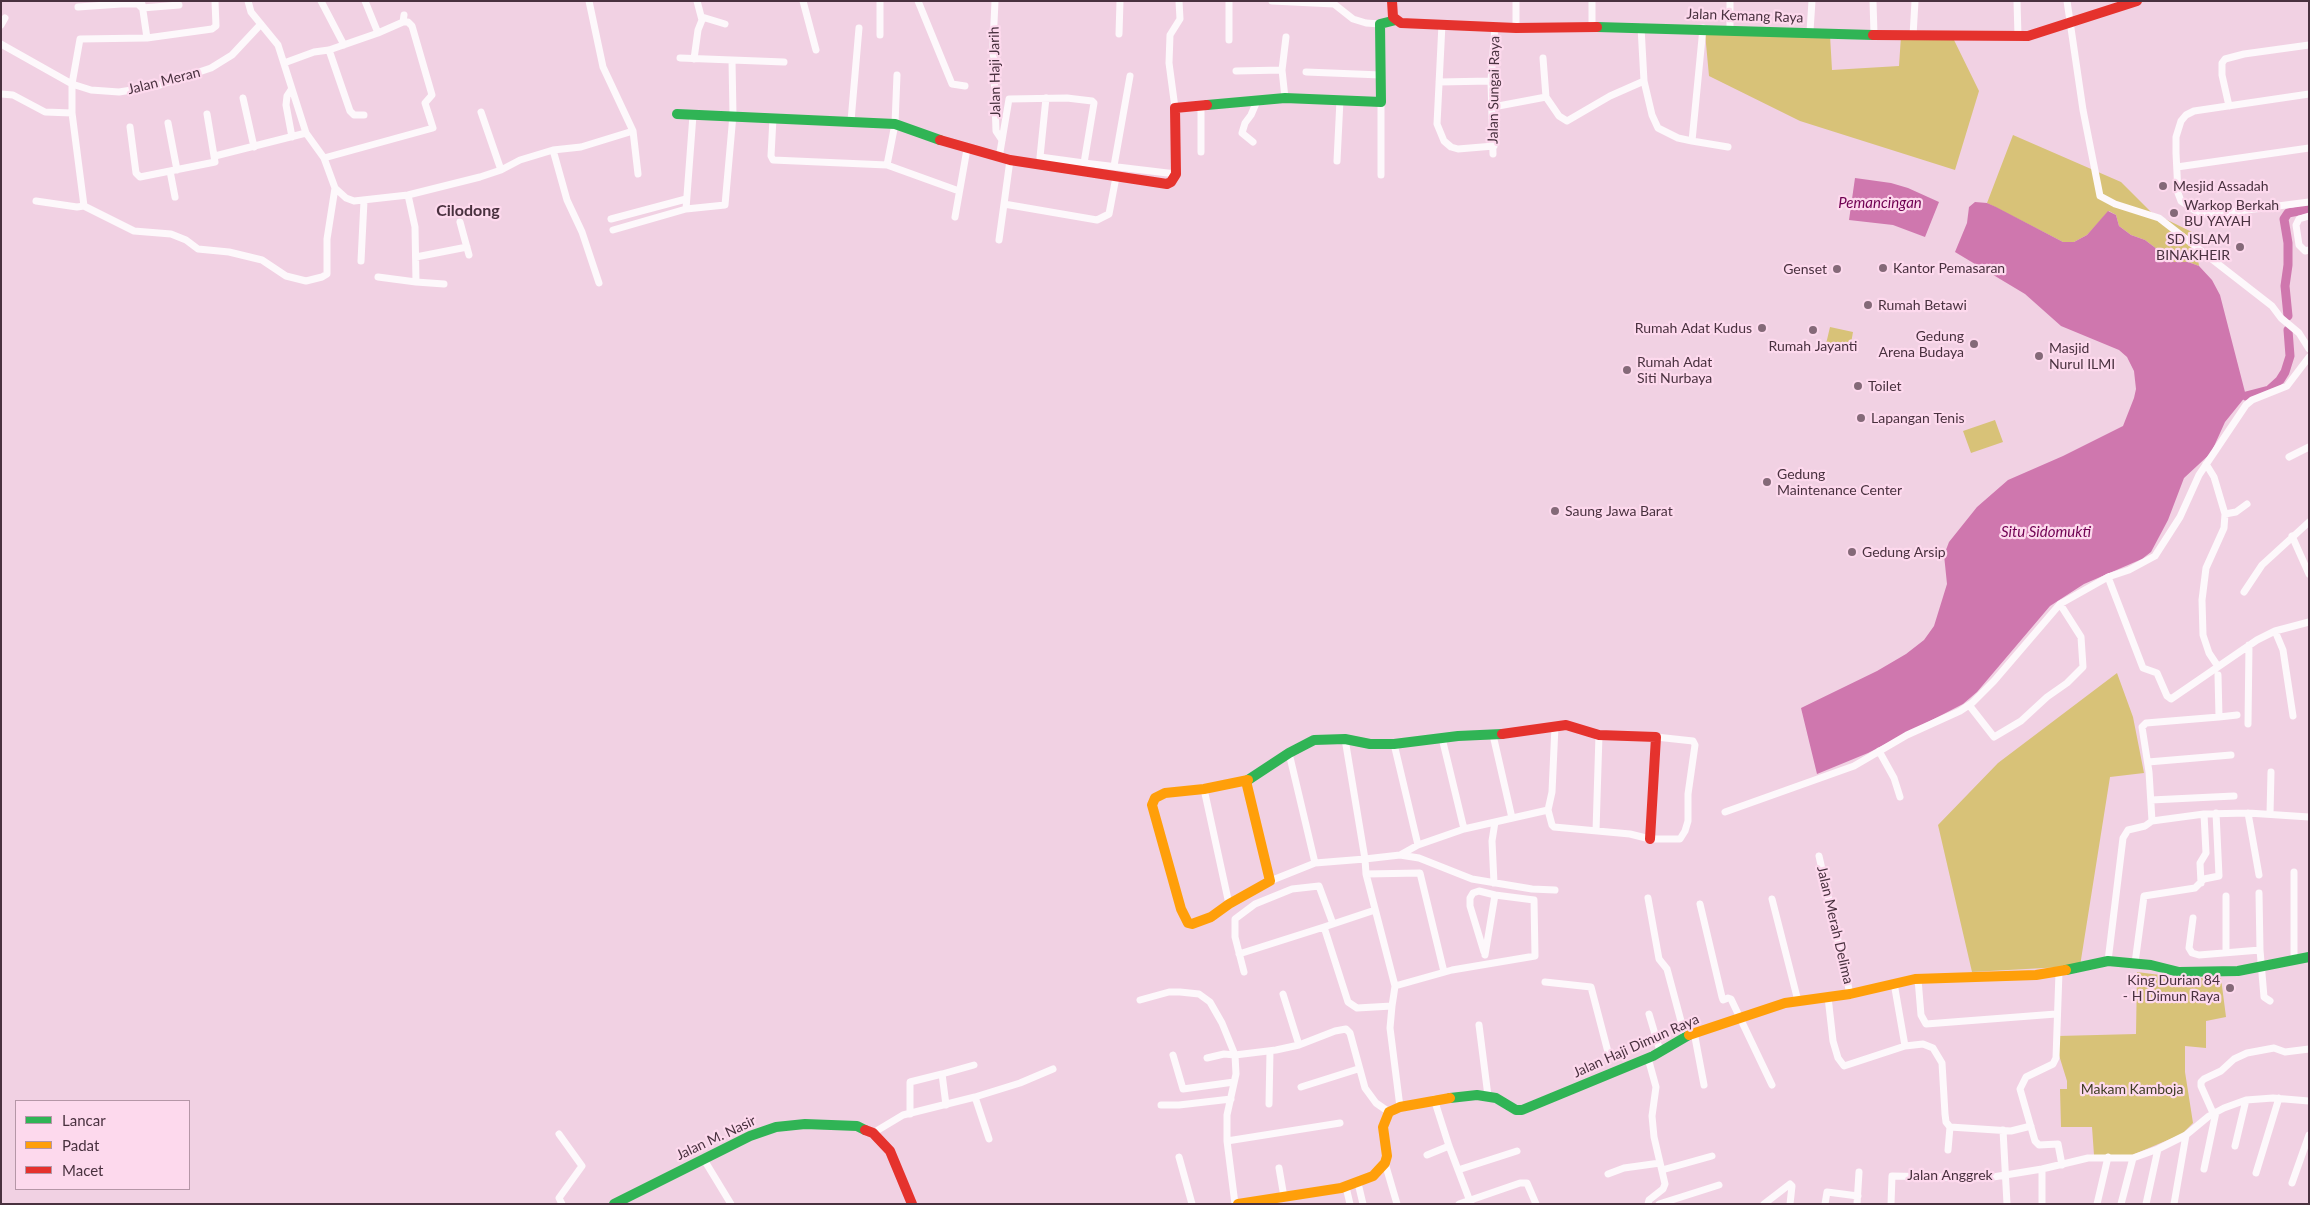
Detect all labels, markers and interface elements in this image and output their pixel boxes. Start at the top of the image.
street label: Jalan Kemang Raya [1686,6,1804,26]
street label: Jalan Haji Jarih [986,26,1004,118]
street label: Jalan Sungai Raya [1485,36,1503,144]
street label: Jalan Meran [126,64,202,98]
place label: Mesjid Assadah [2173,178,2269,194]
marker: Mesjid Assadah [2157,180,2169,192]
water label: Pemancingan [1838,194,1922,212]
place label: Warkop Berkah BU YAYAH [2184,197,2279,230]
district label: Cilodong [436,201,500,221]
marker: Warkop Berkah BU YAYAH [2168,207,2180,219]
place label: SD ISLAM BINAKHEIR [2156,231,2230,264]
marker: SD ISLAM BINAKHEIR [2234,241,2246,253]
place label: Kantor Pemasaran [1893,260,2005,276]
place label: Genset [1783,261,1827,277]
marker: Kantor Pemasaran [1877,262,1889,274]
marker: Genset [1831,263,1843,275]
place label: Rumah Betawi [1878,297,1967,313]
marker: Rumah Betawi [1862,299,1874,311]
place label: Rumah Adat Kudus [1635,320,1752,336]
marker: Rumah Adat Kudus [1756,322,1768,334]
marker: Rumah Jayanti [1807,324,1819,336]
place label: Gedung Arena Budaya [1879,328,1964,361]
place label: Rumah Jayanti [1769,338,1857,354]
marker: Gedung Arena Budaya [1968,338,1980,350]
place label: Masjid Nurul ILMI [2049,340,2115,372]
marker: Masjid Nurul ILMI [2033,350,2045,362]
place label: Rumah Adat Siti Nurbaya [1637,354,1712,387]
marker: Rumah Adat Siti Nurbaya [1621,364,1633,376]
place label: Toilet [1868,378,1902,394]
marker: Toilet [1852,380,1864,392]
place label: Lapangan Tenis [1871,410,1965,426]
marker: Lapangan Tenis [1855,412,1867,424]
place label: Gedung Maintenance Center [1777,466,1902,498]
marker: Gedung Maintenance Center [1761,476,1773,488]
place label: Saung Jawa Barat [1565,503,1673,519]
marker: Saung Jawa Barat [1549,505,1561,517]
water label: Situ Sidomukti [2001,523,2091,541]
place label: Gedung Arsip [1862,544,1946,560]
marker: Gedung Arsip [1846,546,1858,558]
street label: Jalan Merah Delima [1813,864,1857,986]
place label: King Durian 84 - H Dimun Raya [2123,972,2220,1004]
marker: King Durian 84 - H Dimun Raya [2224,982,2236,994]
street label: Jalan Haji Dimun Raya [1570,1011,1702,1081]
park label: Makam Kamboja [2081,1081,2183,1097]
legend [15,1100,190,1190]
text: Lancar [62,1111,106,1129]
street label: Jalan M. Nasir [673,1112,759,1164]
text: Padat [62,1136,99,1154]
text: Macet [62,1161,103,1179]
street label: Jalan Anggrek [1907,1167,1993,1183]

